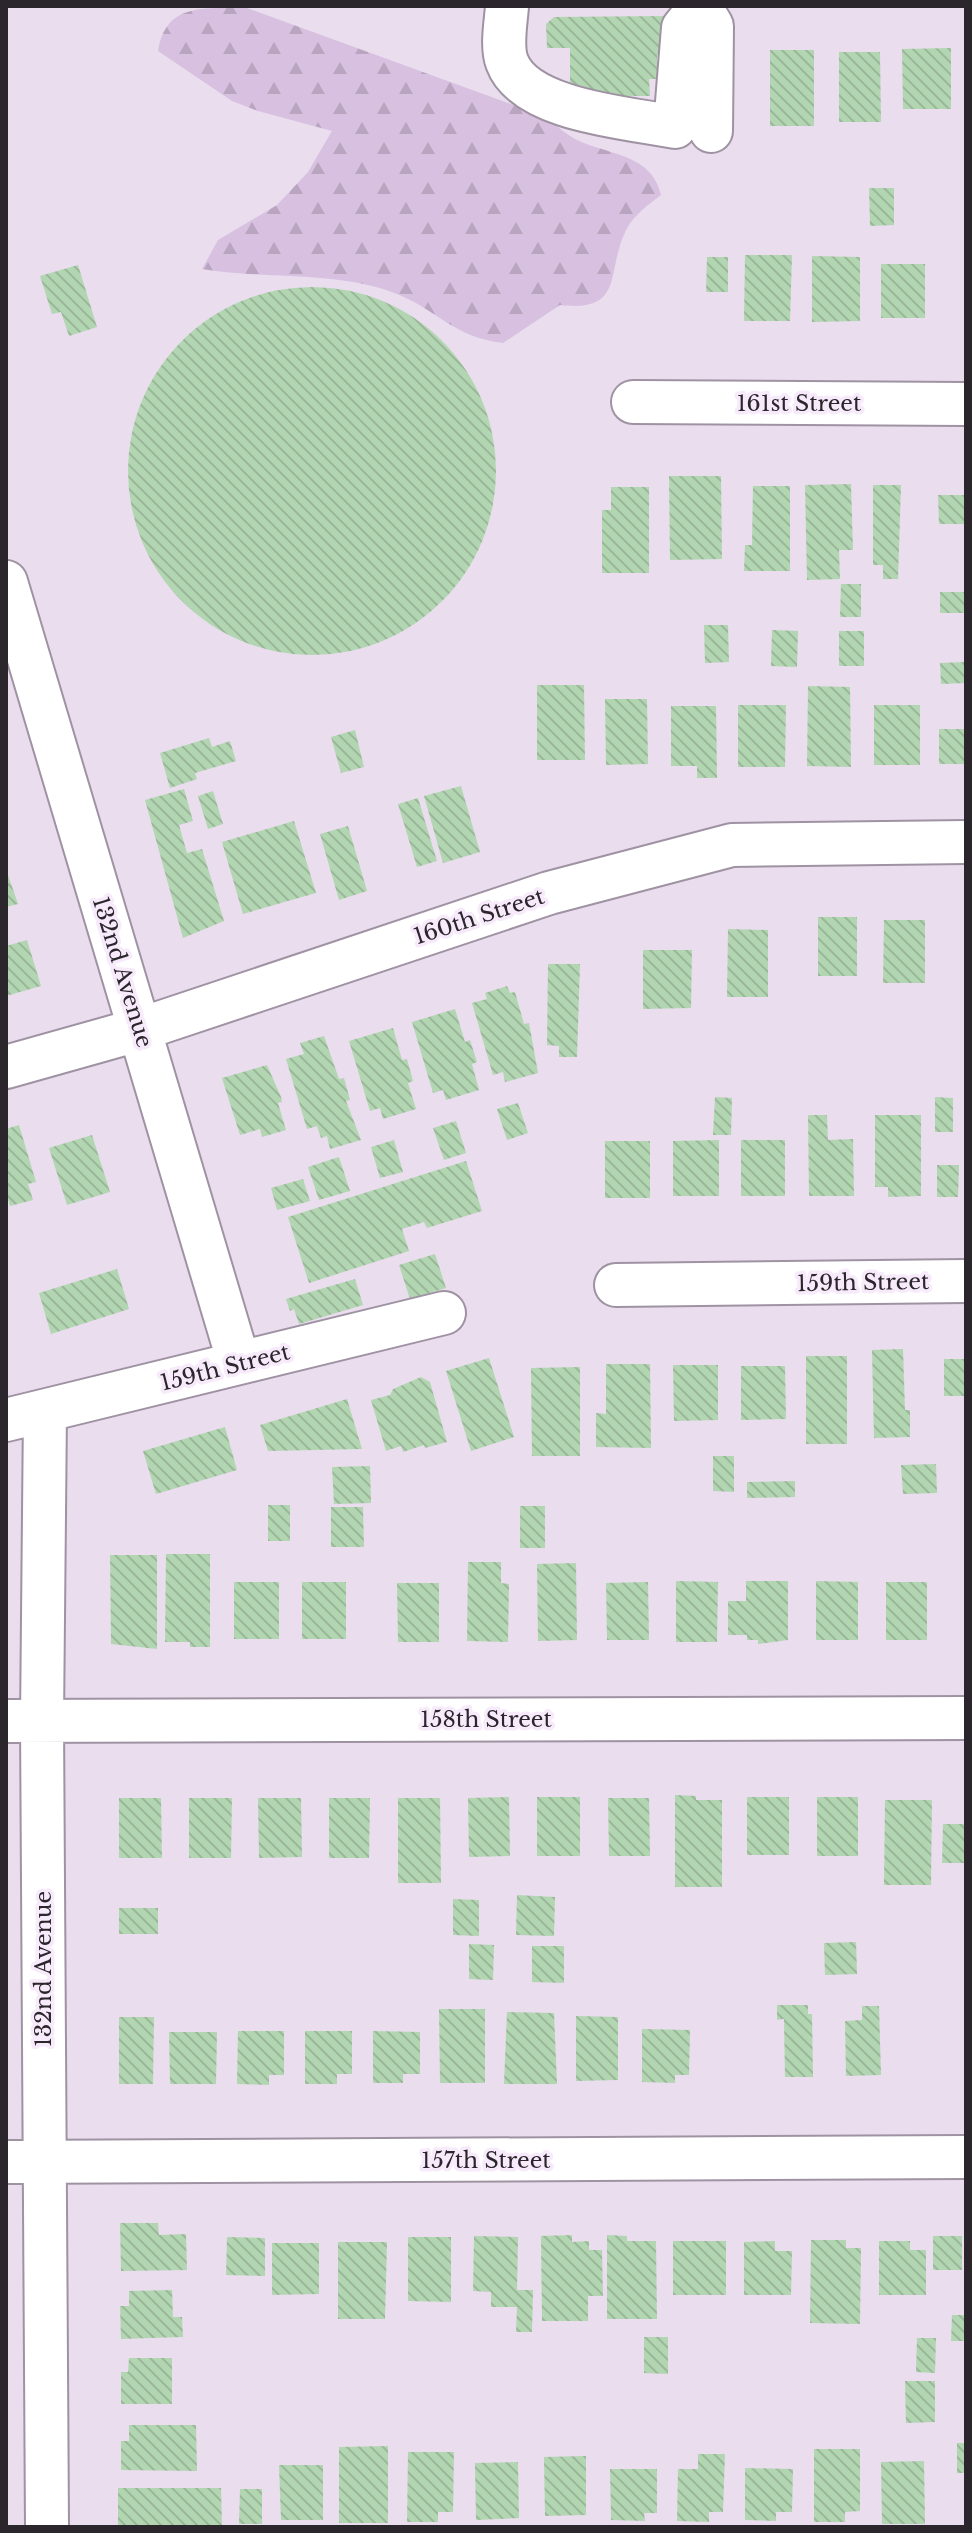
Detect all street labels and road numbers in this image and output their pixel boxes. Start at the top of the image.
street label: 161st Street [737,390,862,417]
street label: 160th Street [410,882,548,950]
street label: 132nd Avenue [87,894,158,1051]
street label: 159th Street [797,1268,930,1297]
street label: 159th Street [158,1338,293,1397]
street label: 158th Street [420,1706,552,1733]
street label: 132nd Avenue [30,1891,57,2047]
street label: 157th Street [421,2147,551,2174]

